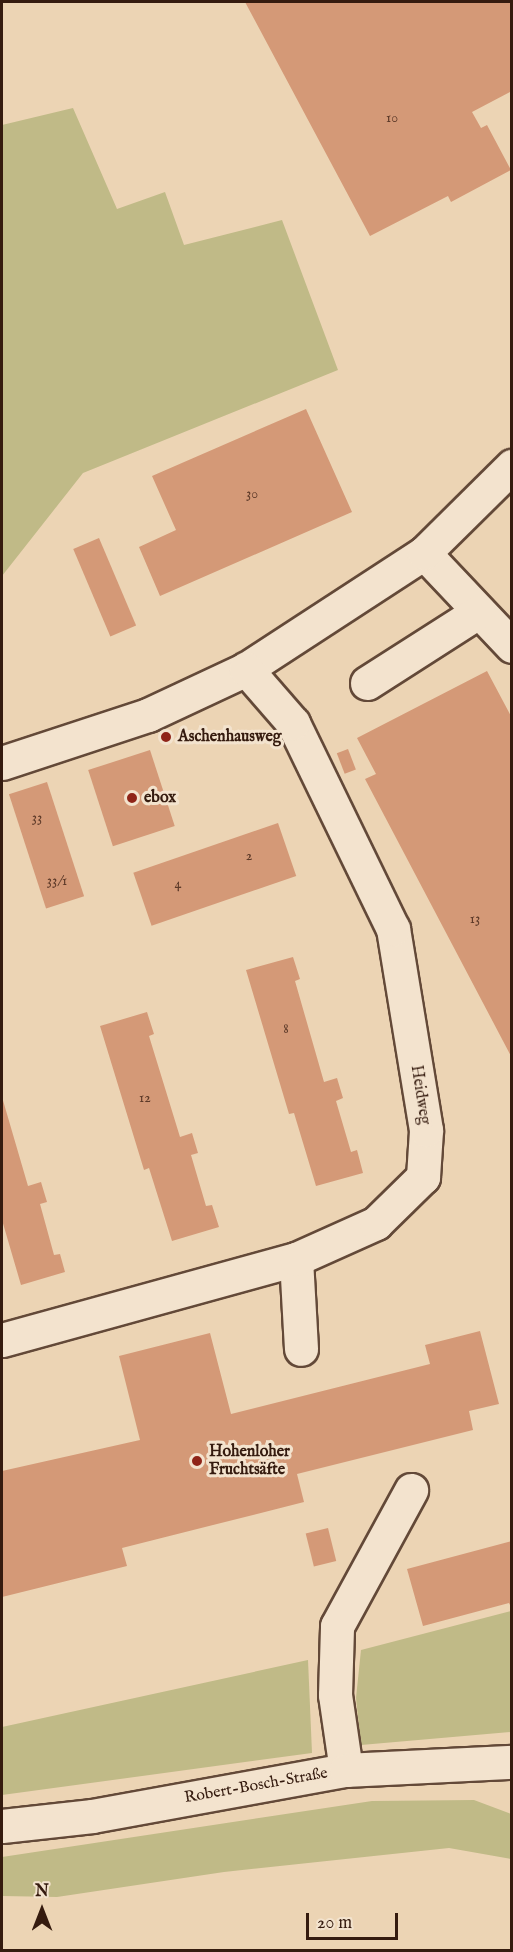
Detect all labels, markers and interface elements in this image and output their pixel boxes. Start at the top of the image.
house number: 10 [386,110,398,126]
house number: 30 [246,486,258,502]
place label: Aschenhausweg [178,727,281,747]
marker: Aschenhausweg [159,730,173,744]
place label: ebox [144,788,176,808]
marker: ebox [125,791,139,805]
house number: 33 [32,810,42,826]
house number: 2 [246,848,252,864]
house number: 33/1 [47,873,67,889]
house number: 4 [175,876,181,892]
house number: 13 [470,911,480,927]
house number: 8 [283,1021,289,1037]
street label: Heidweg [406,1064,434,1126]
house number: 12 [139,1090,151,1106]
place label: Hohenloher Fruchtsäfte [209,1442,290,1480]
marker: Hohenloher Fruchtsäfte [190,1454,204,1468]
street label: Robert-Bosch-Straße [183,1764,329,1808]
north arrow [12,1880,72,1940]
text: N [35,1882,49,1902]
scale bar [309,1901,400,1939]
text: 20 m [317,1912,352,1935]

